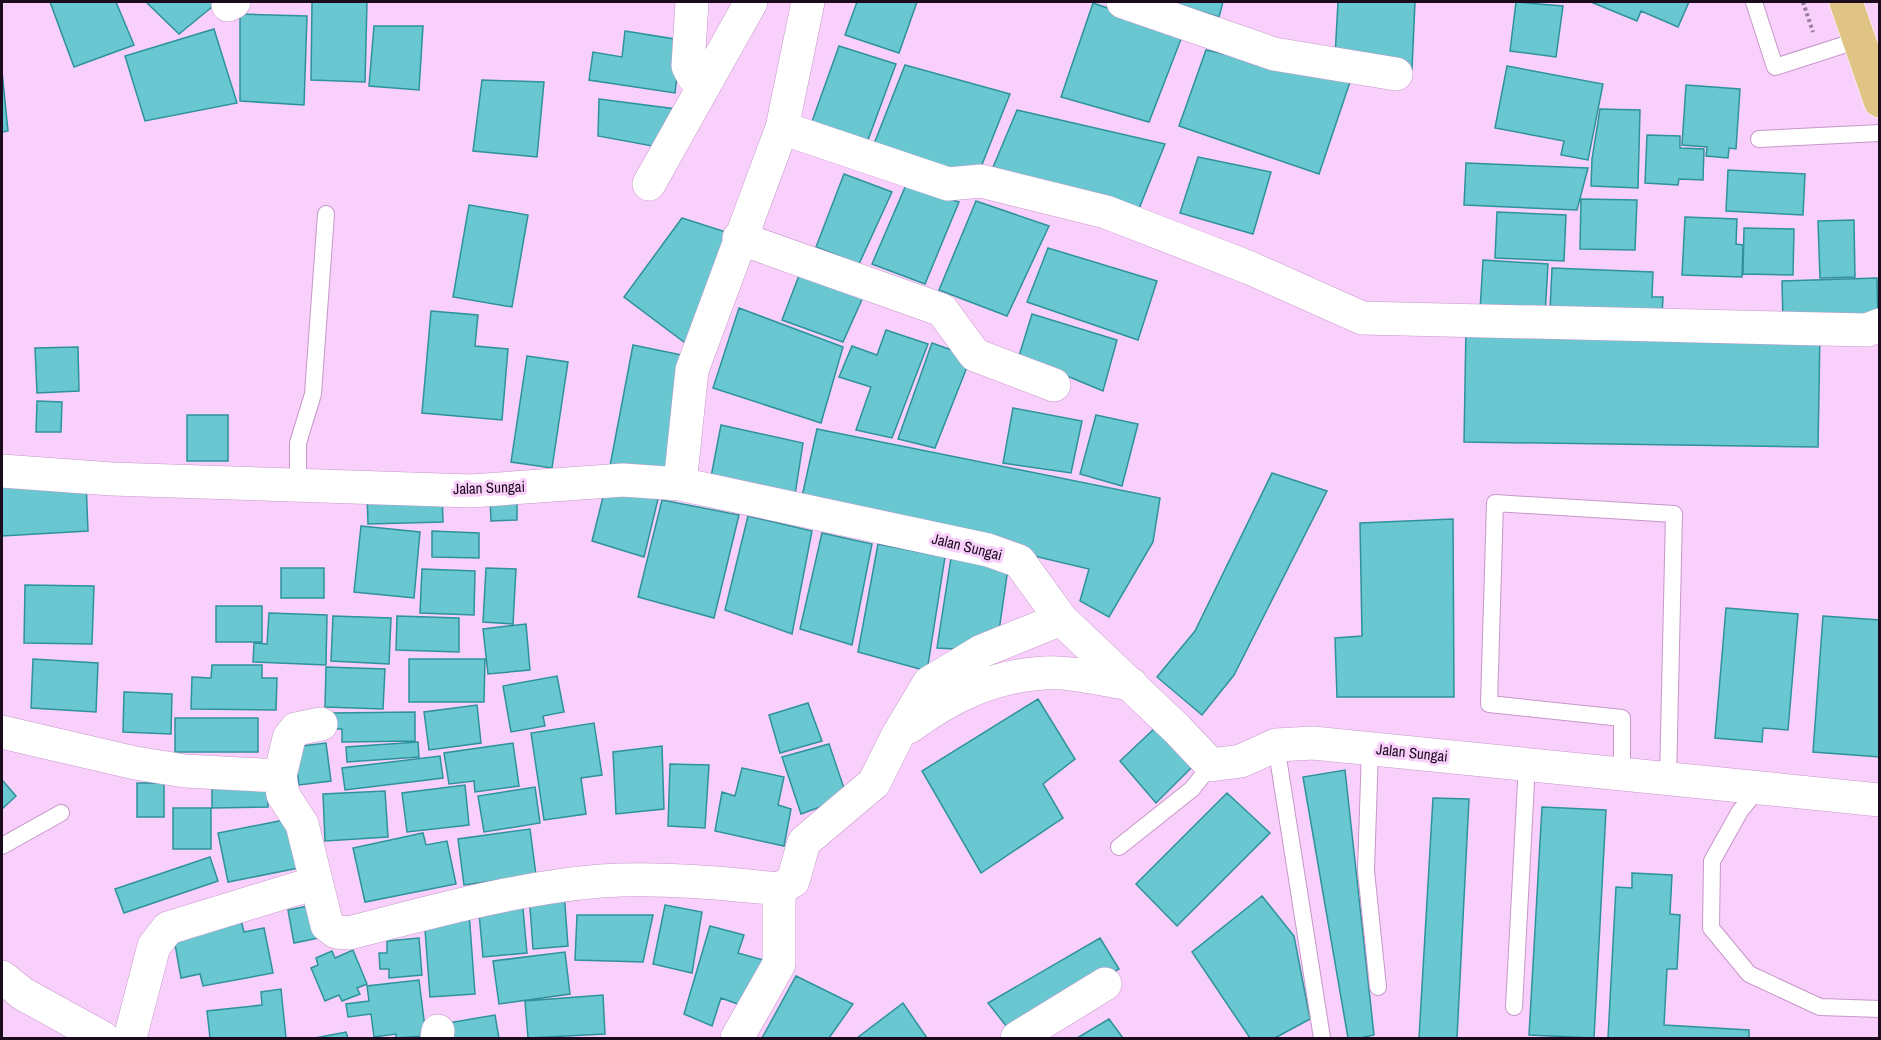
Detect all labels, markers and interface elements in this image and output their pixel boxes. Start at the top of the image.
street label: Jalan Sungai [453,476,525,499]
street label: Jalan Sungai [930,528,1005,565]
street label: Jalan Sungai [1375,738,1449,767]

